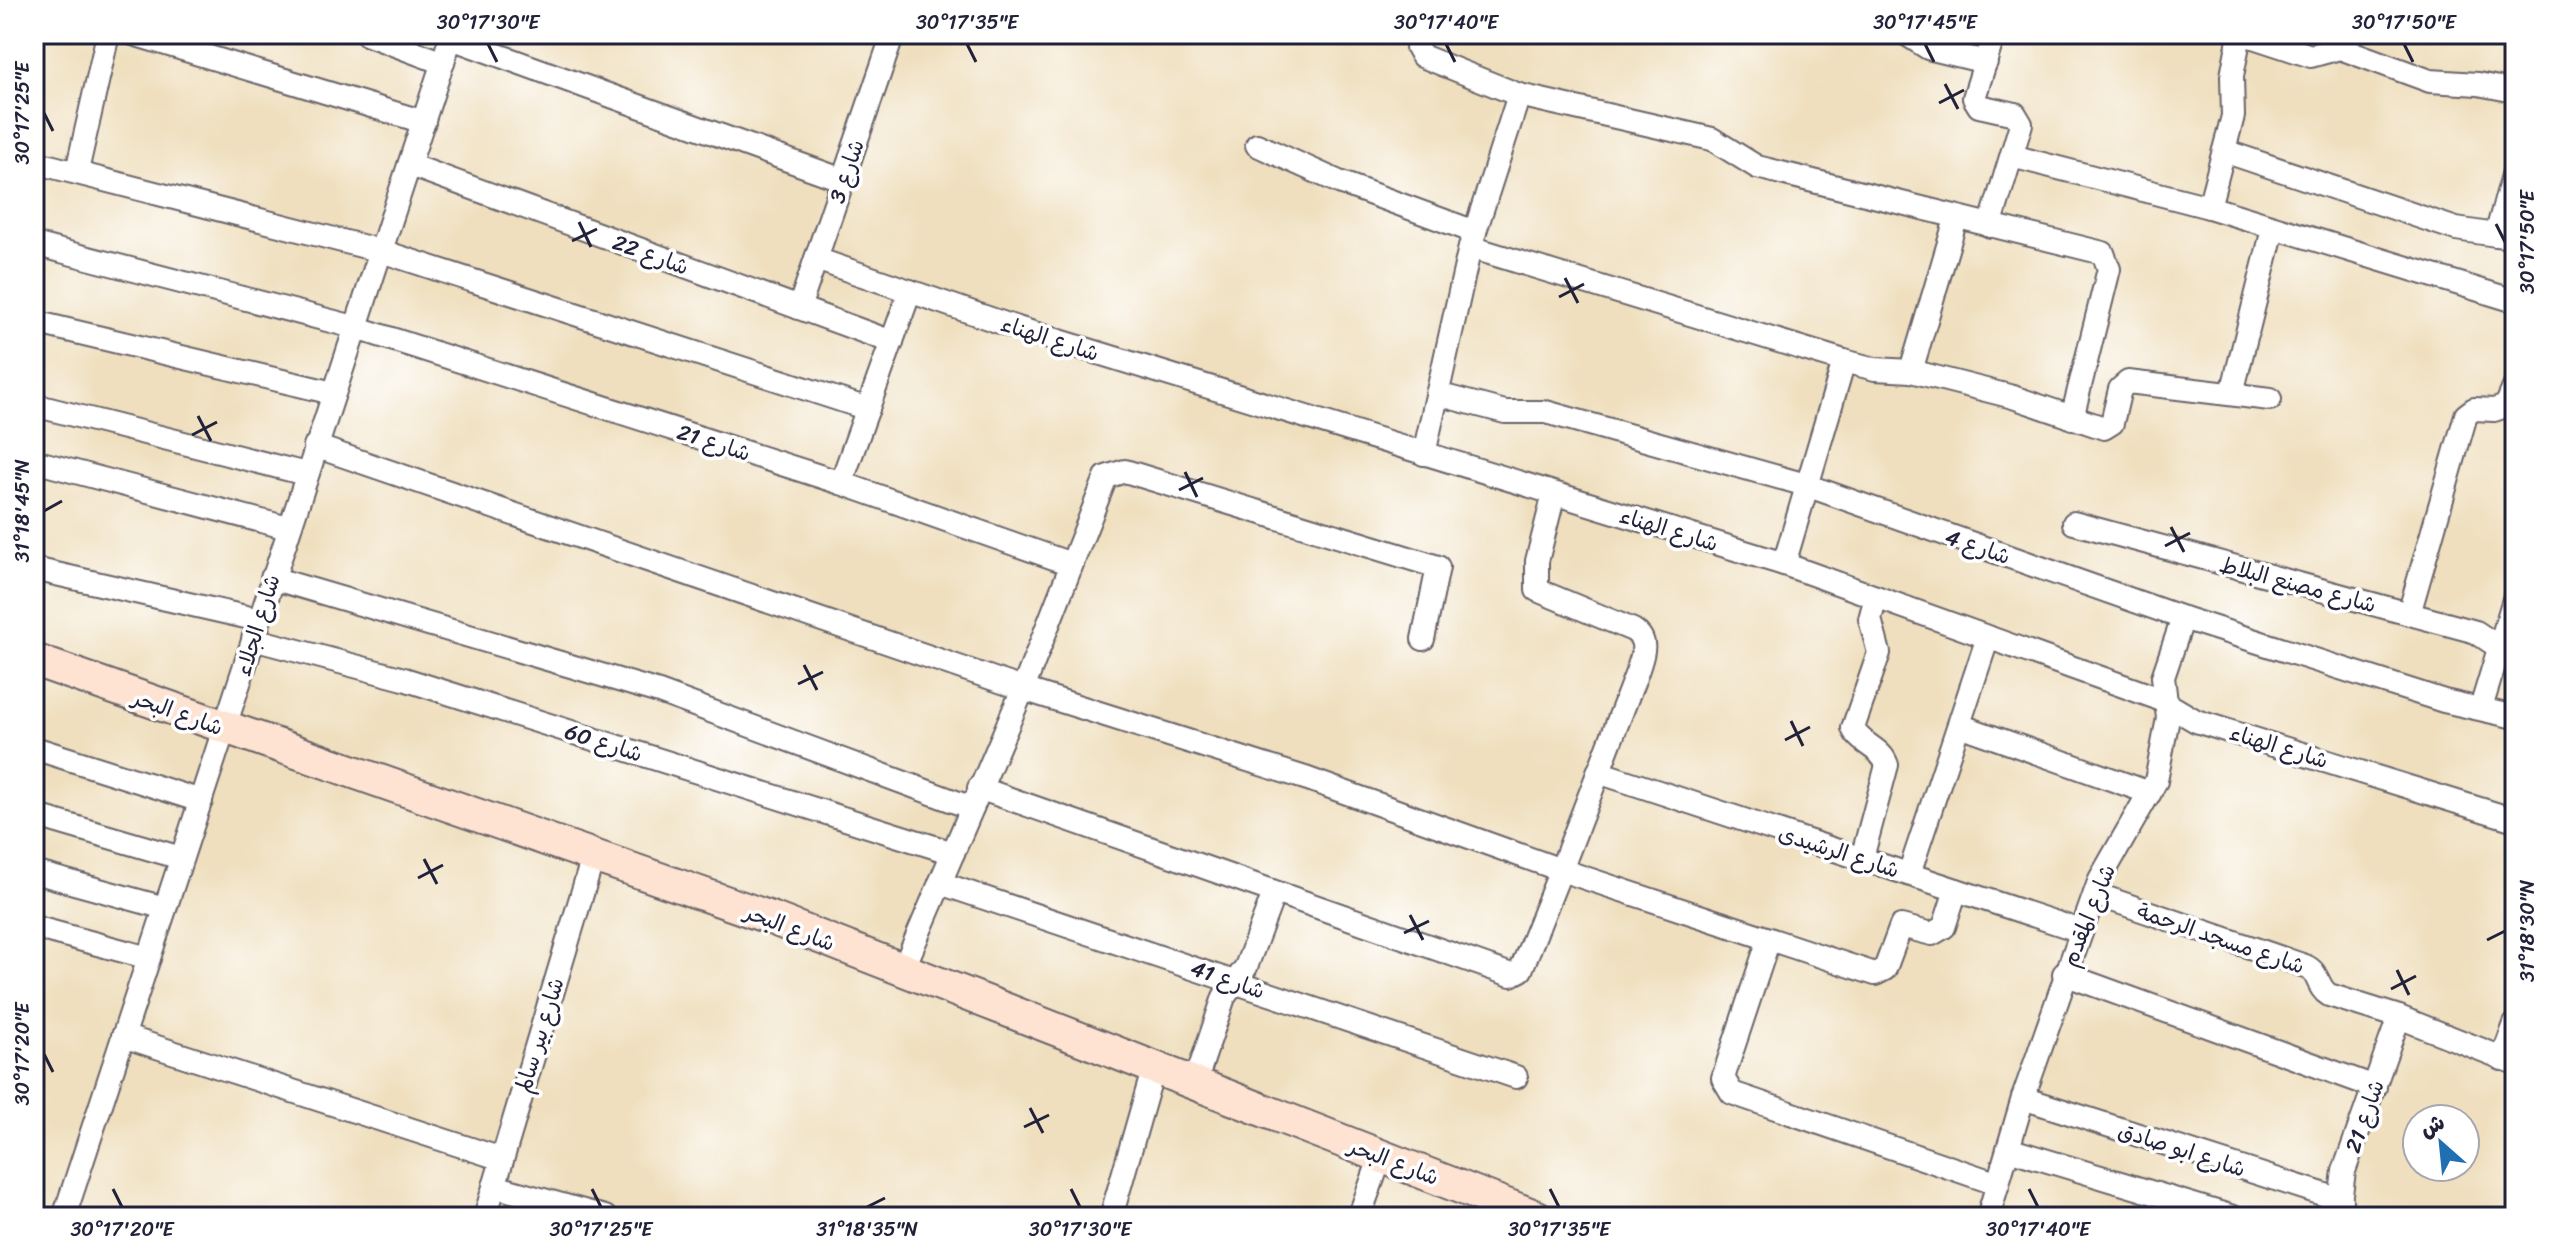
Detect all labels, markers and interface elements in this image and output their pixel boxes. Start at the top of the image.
text: 30°17'30"E [437,5,541,40]
text: 30°17'35"E [916,5,1020,40]
text: 30°17'40"E [1394,5,1500,40]
text: 30°17'45"E [1873,5,1979,40]
text: 30°17'50"E [2352,5,2458,40]
text: 30°17'25"E [5,60,40,164]
street label: شارع 3 [817,134,876,208]
text: 30°17'50"E [2510,188,2545,294]
street label: شارع 22 [607,223,694,286]
street label: شارع الهناء [995,304,1104,373]
street label: شارع 21 [672,412,756,473]
text: 31°18'45"N [5,459,40,563]
street label: شارع الهناء [1615,496,1723,563]
street label: شارع 4 [1940,517,2016,576]
street label: شارع مصنع البلاط [2215,545,2381,624]
street label: شارع الجلاء [224,569,291,681]
street label: شارع البحر [125,677,229,747]
street label: شارع 60 [560,712,648,773]
street label: شارع الهناء [2225,713,2333,780]
street label: شارع الرشيدى [1773,814,1904,889]
street label: شارع المقدم [2050,858,2127,972]
text: 31°18'30"N [2510,880,2545,982]
street label: شارع مسجد الرحمة [2132,891,2310,985]
street label: شارع البحر [737,892,841,963]
street label: شارع 41 [1185,949,1270,1010]
street label: شارع بير سالم [503,972,576,1098]
text: 30°17'20"E [5,1001,40,1106]
street label: شارع 21 [2333,1074,2396,1158]
north arrow [2401,1103,2481,1183]
text: ش [2413,1103,2452,1148]
street label: شارع ابو صادق [2113,1111,2251,1188]
street label: شارع البحر [1341,1126,1445,1197]
text: 30°17'20"E [70,1212,175,1247]
text: 30°17'25"E [550,1212,654,1247]
text: 31°18'35"N [816,1212,918,1247]
text: 30°17'30"E [1029,1212,1133,1247]
text: 30°17'35"E [1508,1212,1612,1247]
text: 30°17'40"E [1986,1212,2092,1247]

